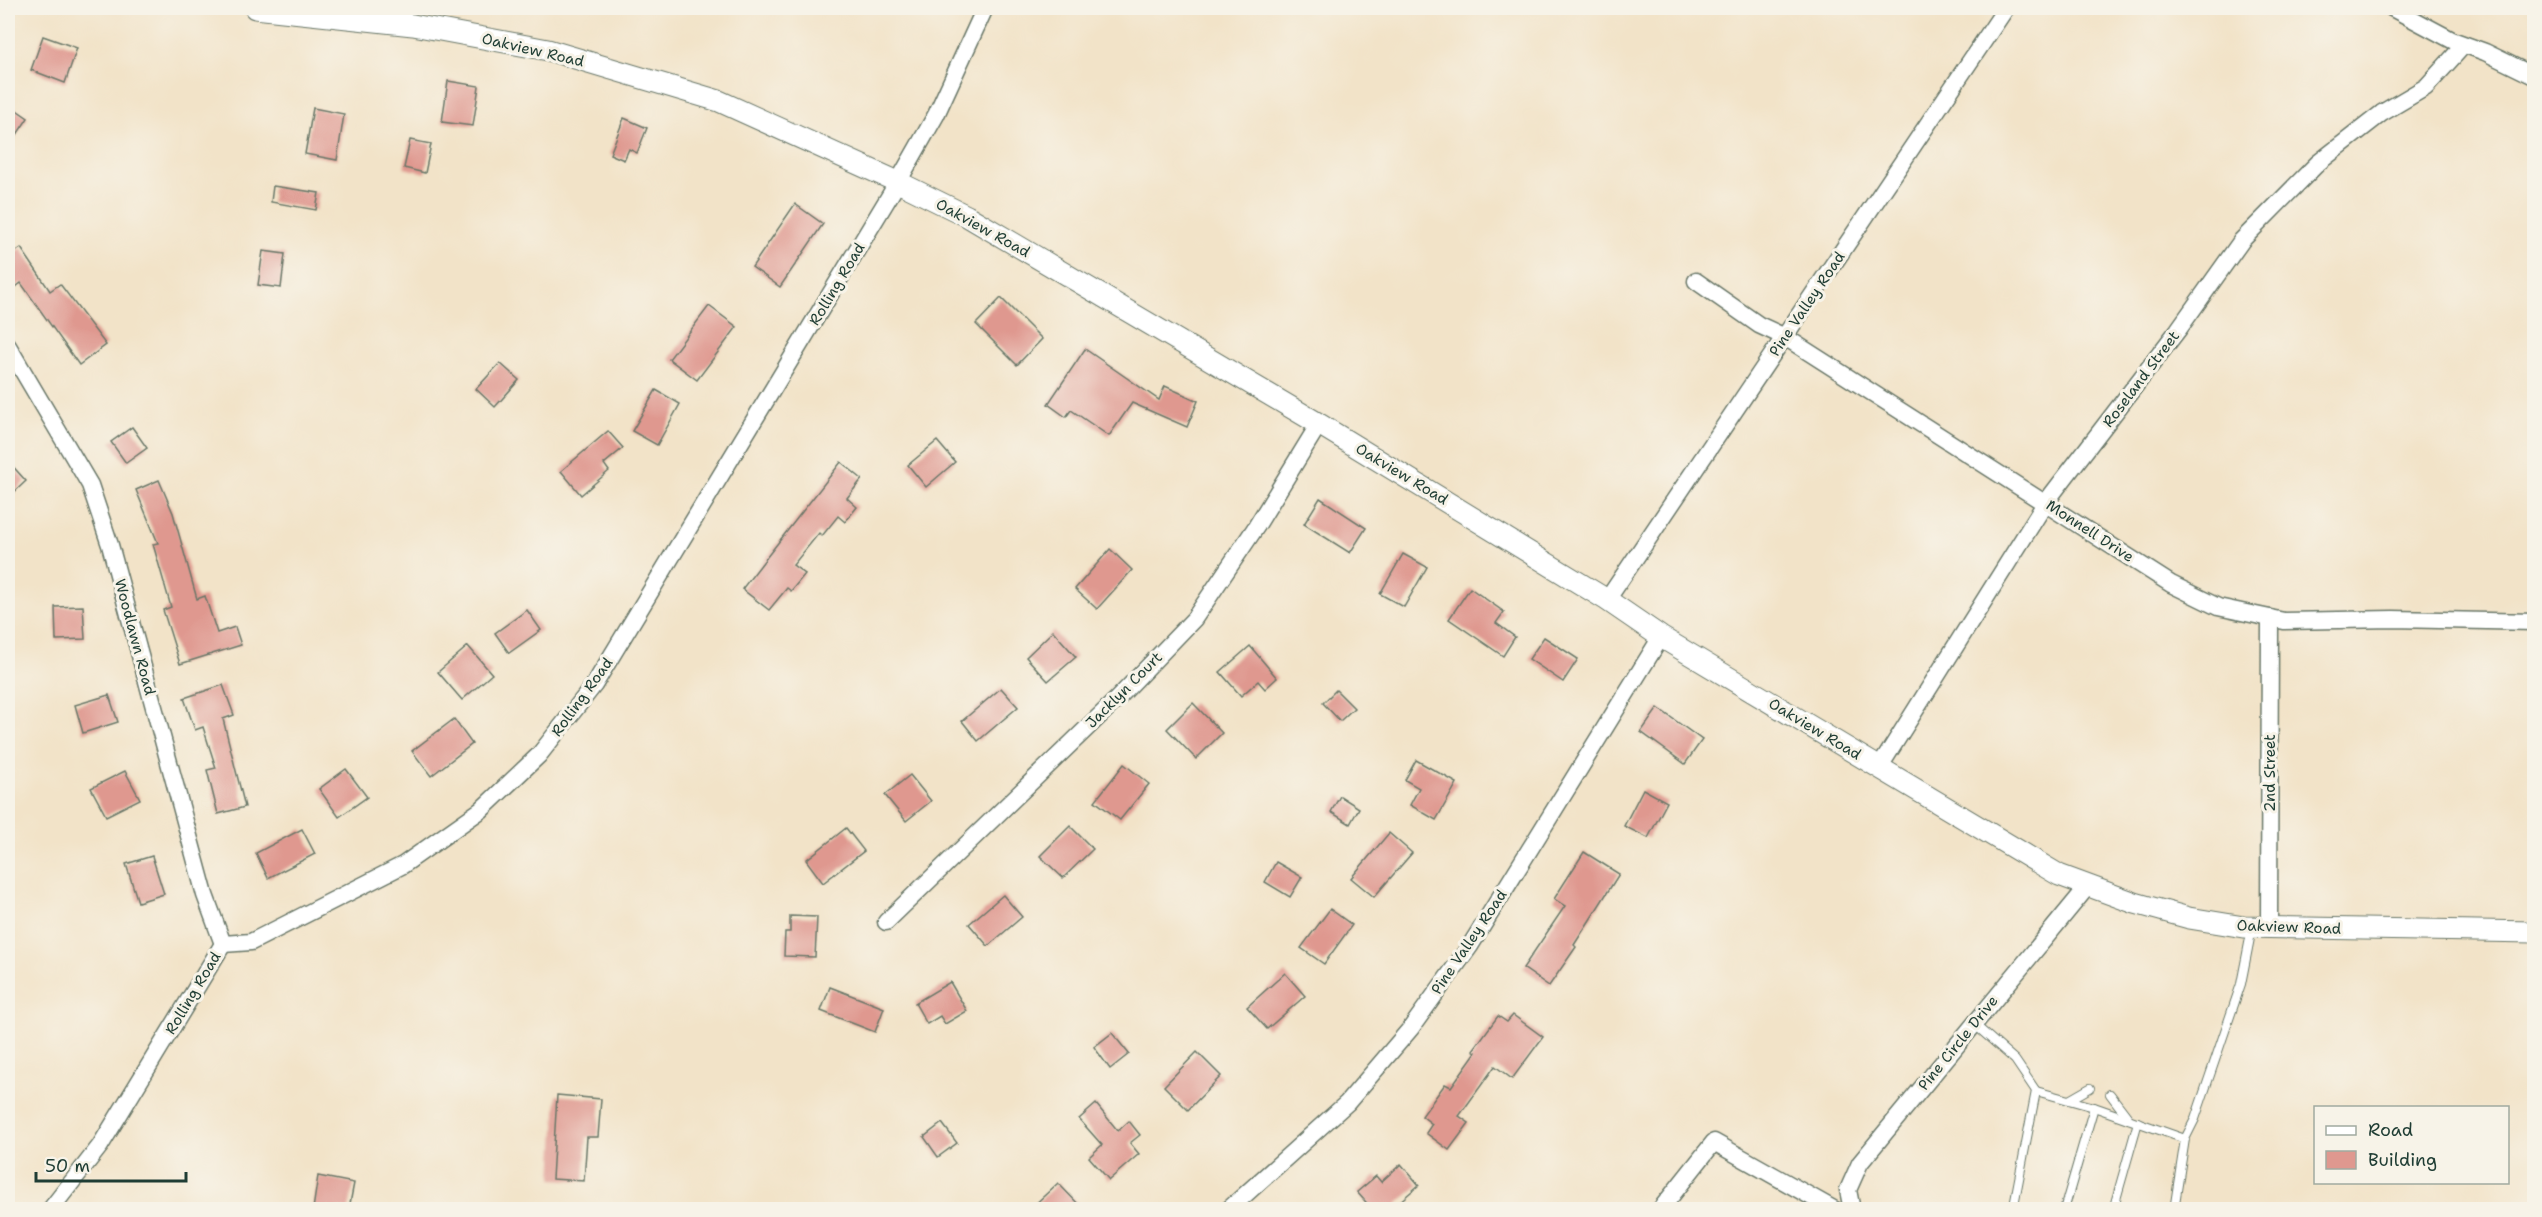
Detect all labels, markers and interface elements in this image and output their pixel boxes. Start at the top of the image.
street label: Oakview Road [480,28,587,72]
street label: Oakview Road [932,194,1034,262]
street label: Rolling Road [805,239,870,329]
street label: Pine Valley Road [1765,247,1850,360]
street label: Roseland Street [2098,327,2184,431]
street label: Oakview Road [1352,438,1452,510]
street label: Monnell Drive [2042,495,2138,567]
street label: Woodlawn Road [110,577,160,698]
street label: Jacklyn Court [1081,647,1167,733]
street label: Rolling Road [547,653,618,740]
street label: Oakview Road [1765,693,1865,765]
street label: 2nd Street [2260,734,2280,812]
street label: Pine Valley Road [1427,885,1512,998]
street label: Oakview Road [2236,915,2342,939]
street label: Rolling Road [161,948,226,1038]
street label: Pine Circle Drive [1913,991,2003,1095]
legend [2314,1106,2509,1184]
text: Road [2368,1118,2413,1142]
scale bar [36,1145,186,1183]
text: Building [2368,1148,2437,1172]
text: 50 m [45,1154,90,1178]

